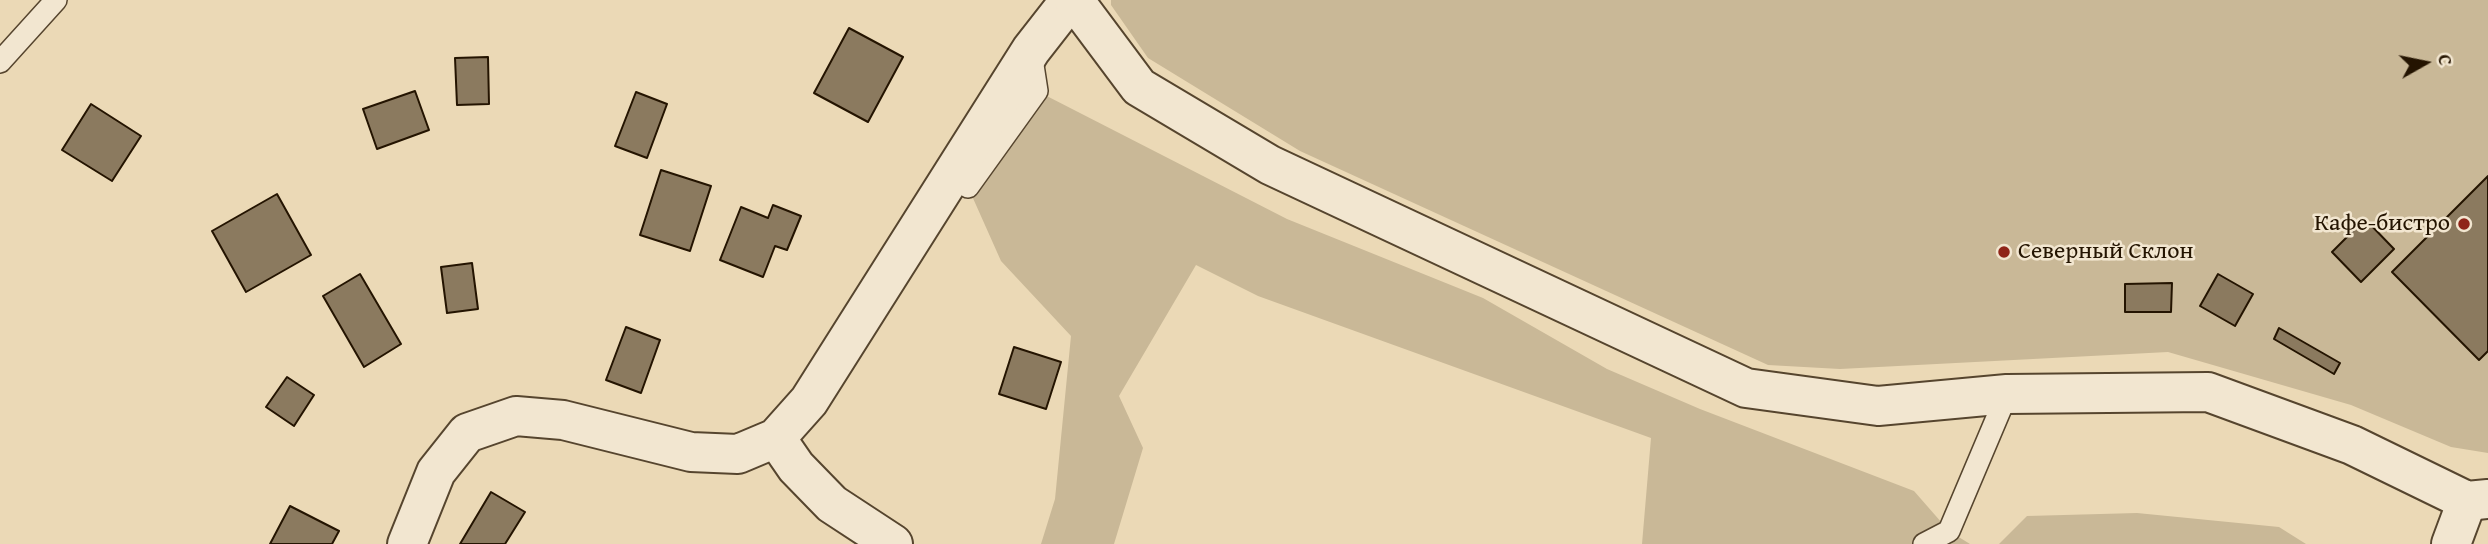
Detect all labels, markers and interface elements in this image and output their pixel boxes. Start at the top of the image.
north arrow [2390,28,2460,98]
text: С [2431,52,2460,67]
place label: Кафе-бистро [2314,210,2450,238]
marker: Кафе-бистро [2456,216,2472,232]
place label: Северный Склон [2018,238,2193,266]
marker: Северный Склон [1996,244,2012,260]

